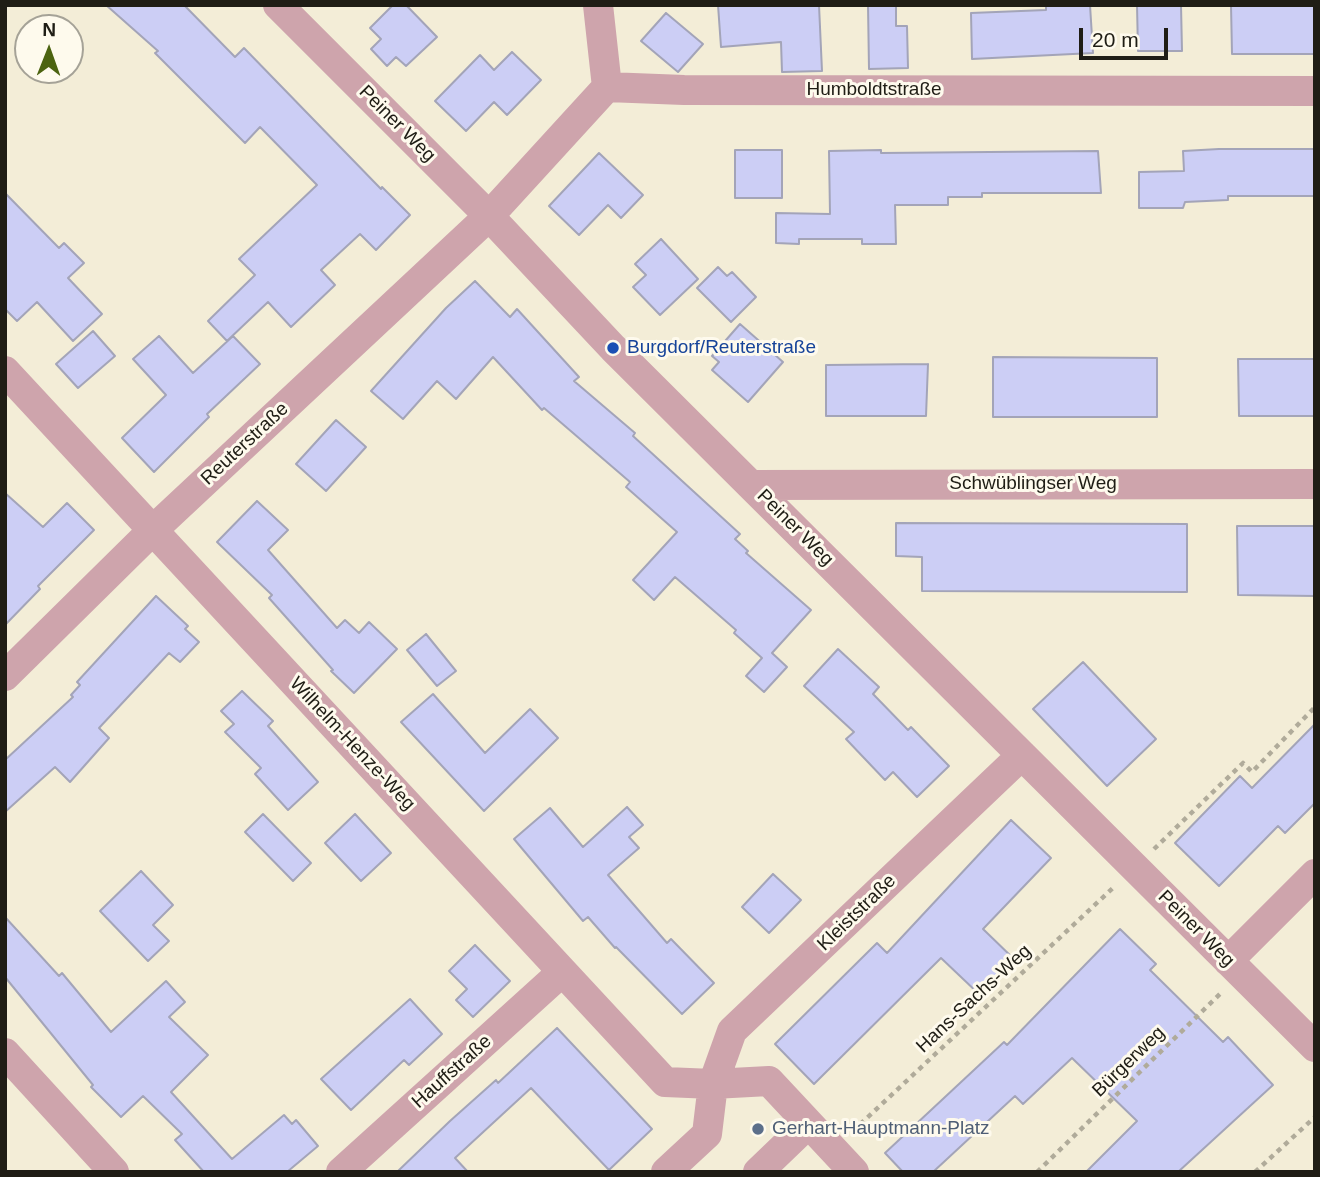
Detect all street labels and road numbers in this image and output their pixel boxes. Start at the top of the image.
street label: Humboldtstraße [806,79,942,101]
street label: Peiner Weg [354,81,440,167]
street label: Reuterstraße [197,398,293,490]
street label: Schwüblingser Weg [949,473,1117,495]
street label: Peiner Weg [752,485,838,571]
street label: Wilhelm-Henze-Weg [284,673,420,815]
street label: Kleiststraße [813,870,901,956]
street label: Peiner Weg [1153,886,1239,972]
street label: Hans-Sachs-Weg [912,940,1036,1058]
street label: Bürgerweg [1088,1022,1170,1102]
street label: Hauffstraße [408,1030,496,1114]

